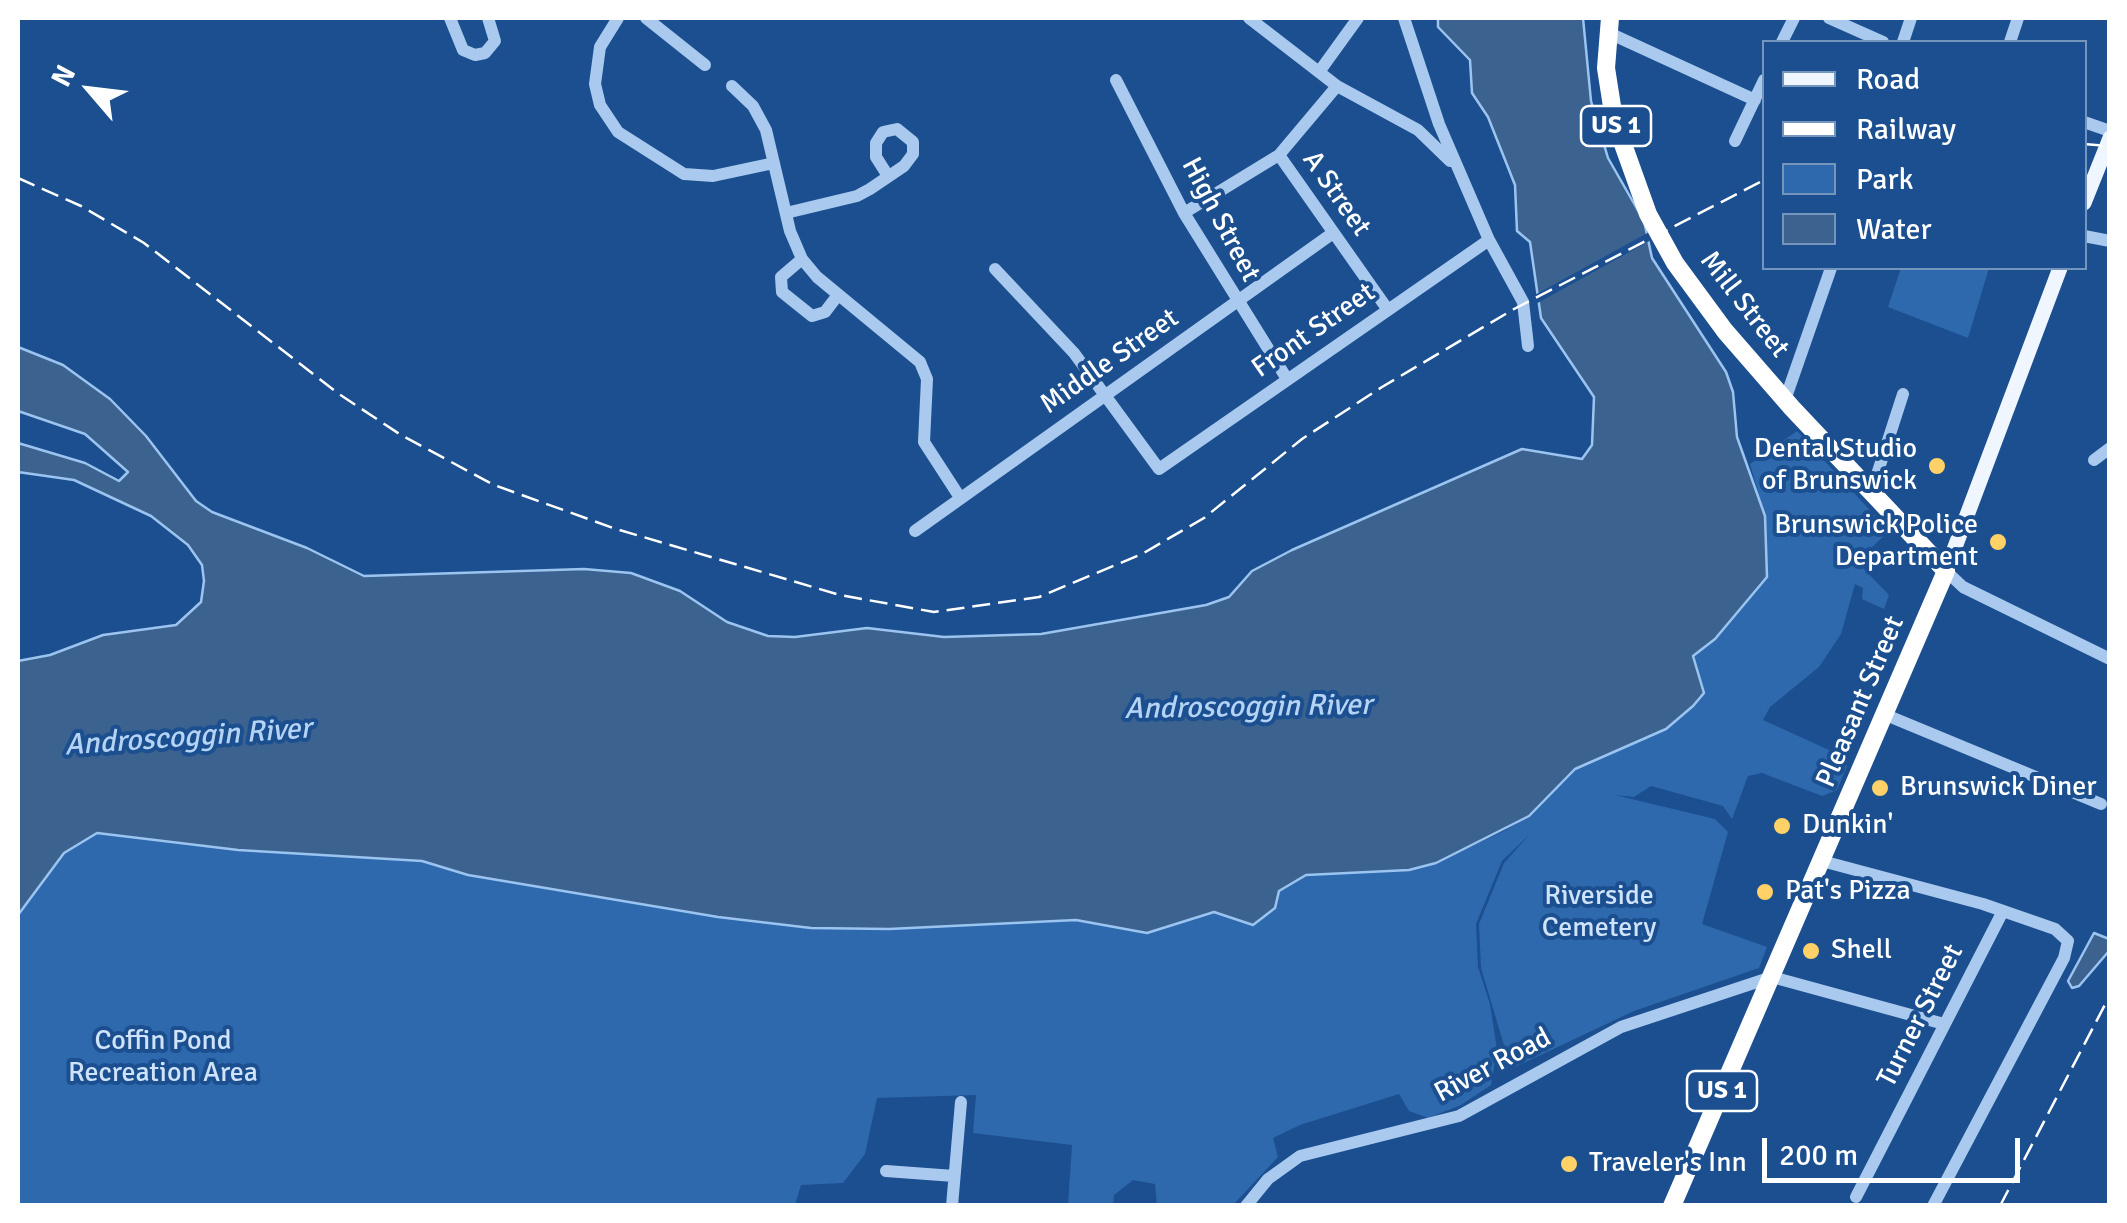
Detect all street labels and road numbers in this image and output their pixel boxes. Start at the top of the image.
road number: US 1 [1581,106,1651,146]
street label: A Street [1295,145,1377,243]
street label: High Street [1173,152,1267,288]
street label: Mill Street [1692,245,1796,365]
street label: Front Street [1246,276,1382,386]
street label: Middle Street [1034,302,1186,422]
street label: Pleasant Street [1810,611,1912,793]
street label: Turner Street [1871,939,1971,1093]
street label: River Road [1429,1021,1557,1111]
road number: US 1 [1687,1071,1757,1111]

